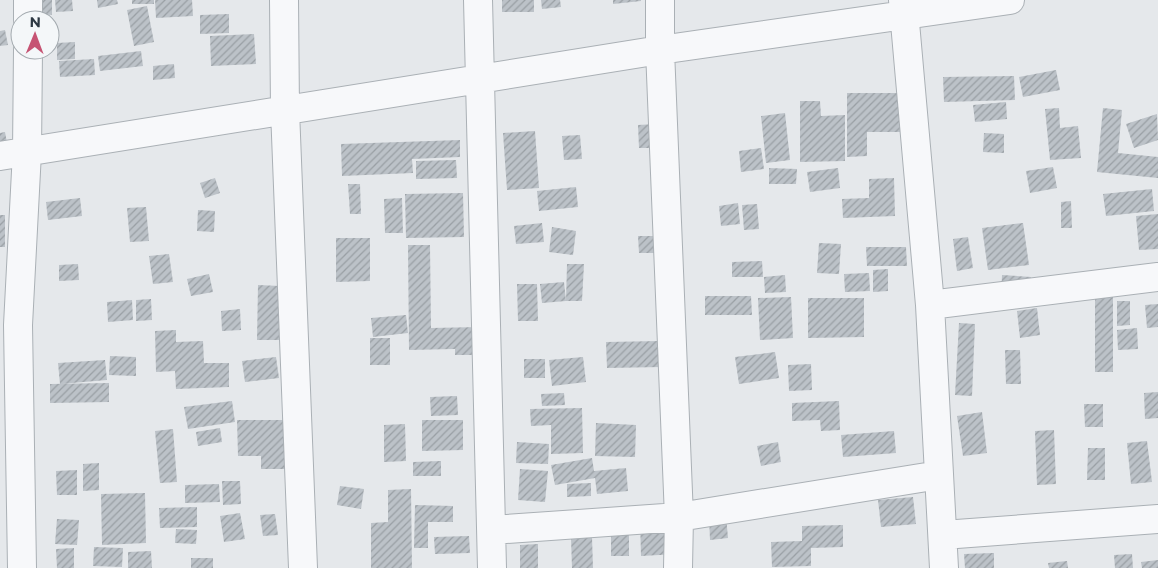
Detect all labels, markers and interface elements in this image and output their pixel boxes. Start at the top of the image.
north arrow [10,10,60,60]
text: N [29,13,41,31]

